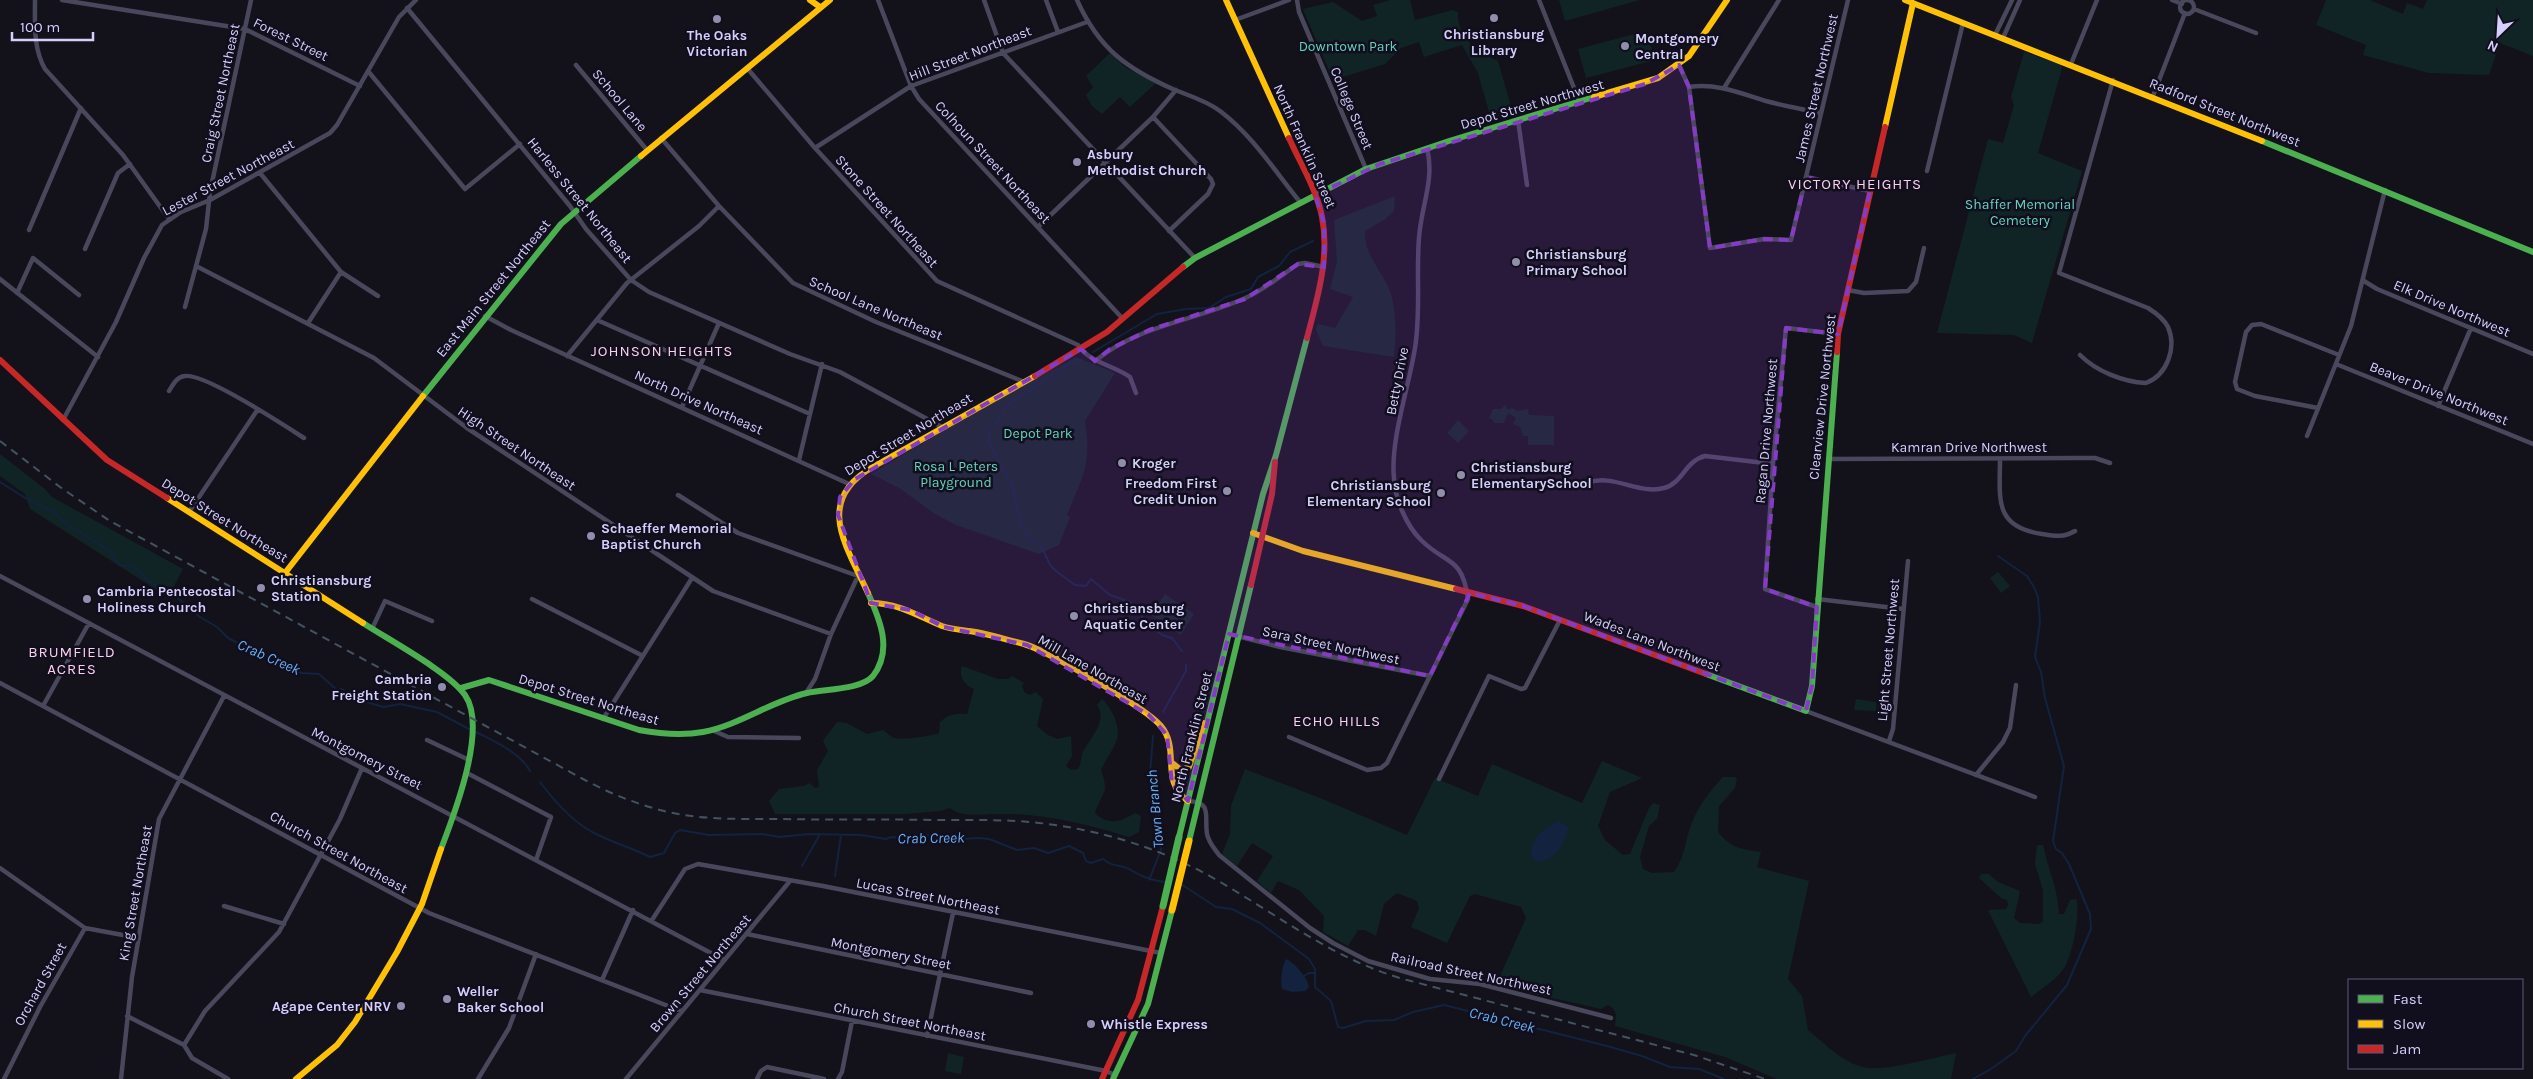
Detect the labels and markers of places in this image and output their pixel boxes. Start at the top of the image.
marker: Christiansburg Library [1488,12,1500,24]
marker: The Oaks Victorian [711,13,723,25]
place label: Christiansburg Library [1444,26,1544,59]
place label: The Oaks Victorian [687,27,747,60]
place label: Montgomery Central [1635,30,1719,63]
marker: Montgomery Central [1619,40,1631,52]
place label: Asbury Methodist Church [1087,146,1206,179]
marker: Asbury Methodist Church [1071,156,1083,168]
place label: Christiansburg Primary School [1526,246,1627,279]
marker: Christiansburg Primary School [1510,256,1522,268]
place label: Kroger [1132,455,1176,472]
marker: Kroger [1116,457,1128,469]
place label: Christiansburg ElementarySchool [1471,459,1592,492]
marker: Christiansburg ElementarySchool [1455,469,1467,481]
place label: Freedom First Credit Union [1125,475,1217,508]
place label: Christiansburg Elementary School [1307,477,1431,510]
marker: Freedom First Credit Union [1221,485,1233,497]
marker: Christiansburg Elementary School [1435,487,1447,499]
place label: Schaeffer Memorial Baptist Church [601,520,732,553]
marker: Schaeffer Memorial Baptist Church [585,530,597,542]
place label: Christiansburg Station [271,572,371,605]
marker: Christiansburg Station [255,582,267,594]
place label: Cambria Pentecostal Holiness Church [97,583,236,616]
marker: Cambria Pentecostal Holiness Church [81,593,93,605]
place label: Christiansburg Aquatic Center [1084,600,1184,633]
marker: Christiansburg Aquatic Center [1068,610,1080,622]
place label: Cambria Freight Station [332,671,432,704]
marker: Cambria Freight Station [436,681,448,693]
place label: Weller Baker School [457,983,544,1016]
marker: Weller Baker School [441,993,453,1005]
place label: Agape Center NRV [272,998,392,1015]
marker: Agape Center NRV [395,1000,407,1012]
place label: Whistle Express [1101,1016,1208,1033]
marker: Whistle Express [1085,1018,1097,1030]

